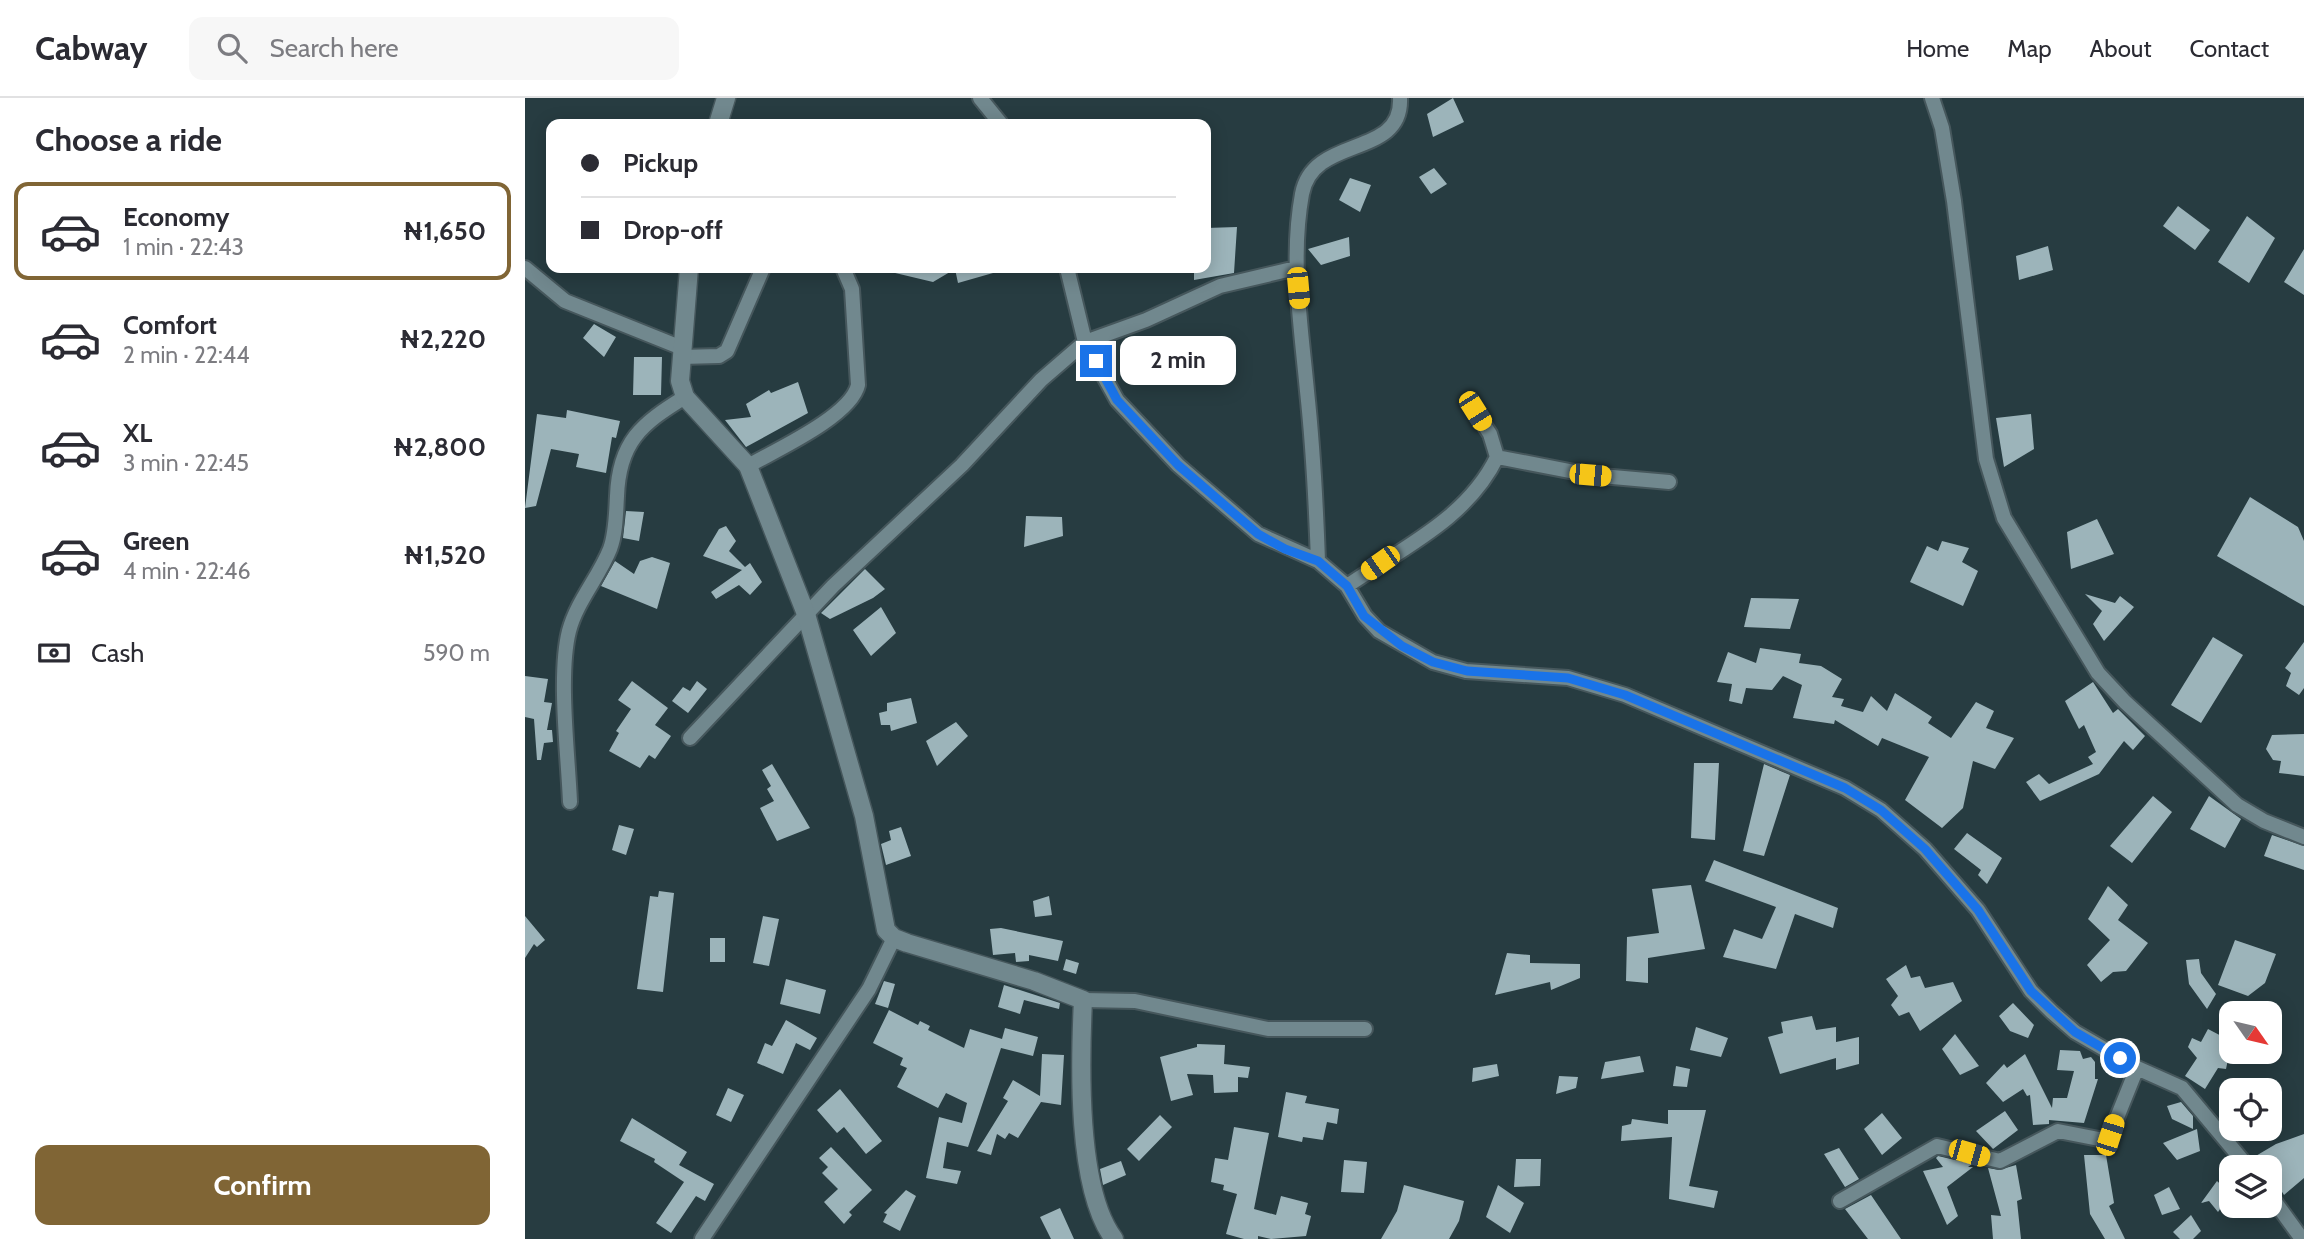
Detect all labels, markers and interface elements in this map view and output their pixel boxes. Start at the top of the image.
search box [189,17,679,80]
text: Cabway [35,28,147,68]
icon: search [213,29,251,67]
text: Search here [269,32,399,64]
text: Home [1906,34,1969,63]
text: Map [2007,34,2052,63]
text: About [2090,34,2152,63]
text: Contact [2190,34,2269,63]
text: Choose a ride [35,120,222,159]
text: Pickup [623,147,698,179]
icon: car [39,200,102,263]
text: Economy [123,201,229,233]
text: Drop-off [623,214,723,246]
text: ₦1,650 [402,215,486,247]
text: 1 min · 22:43 [123,233,244,261]
car [1286,266,1311,310]
icon: car [39,308,102,371]
text: Comfort [123,309,217,341]
text: ₦2,220 [399,323,486,355]
callout: 2 min [1121,336,1236,386]
text: 2 min · 22:44 [123,341,249,369]
route end [1080,345,1112,377]
text: 2 min [1150,346,1206,374]
car [1455,388,1496,434]
icon: car [39,416,102,479]
text: XL [123,417,152,449]
text: ₦2,800 [393,431,486,463]
text: 3 min · 22:45 [123,449,249,477]
car [1569,463,1612,487]
icon: car [39,524,102,587]
text: Green [123,525,190,557]
text: ₦1,520 [403,539,486,571]
car [1357,542,1404,584]
text: 4 min · 22:46 [123,557,250,585]
icon: cash [35,634,73,672]
text: Cash [91,637,144,669]
text: 590 m [423,639,490,667]
north arrow [2219,1001,2282,1064]
map controls [2219,1001,2282,1218]
route start [2104,1042,2136,1074]
button: locate [2219,1078,2282,1141]
car [2094,1112,2127,1158]
car [1946,1137,1993,1169]
button: Confirm [35,1145,490,1225]
button: layers [2219,1155,2282,1218]

